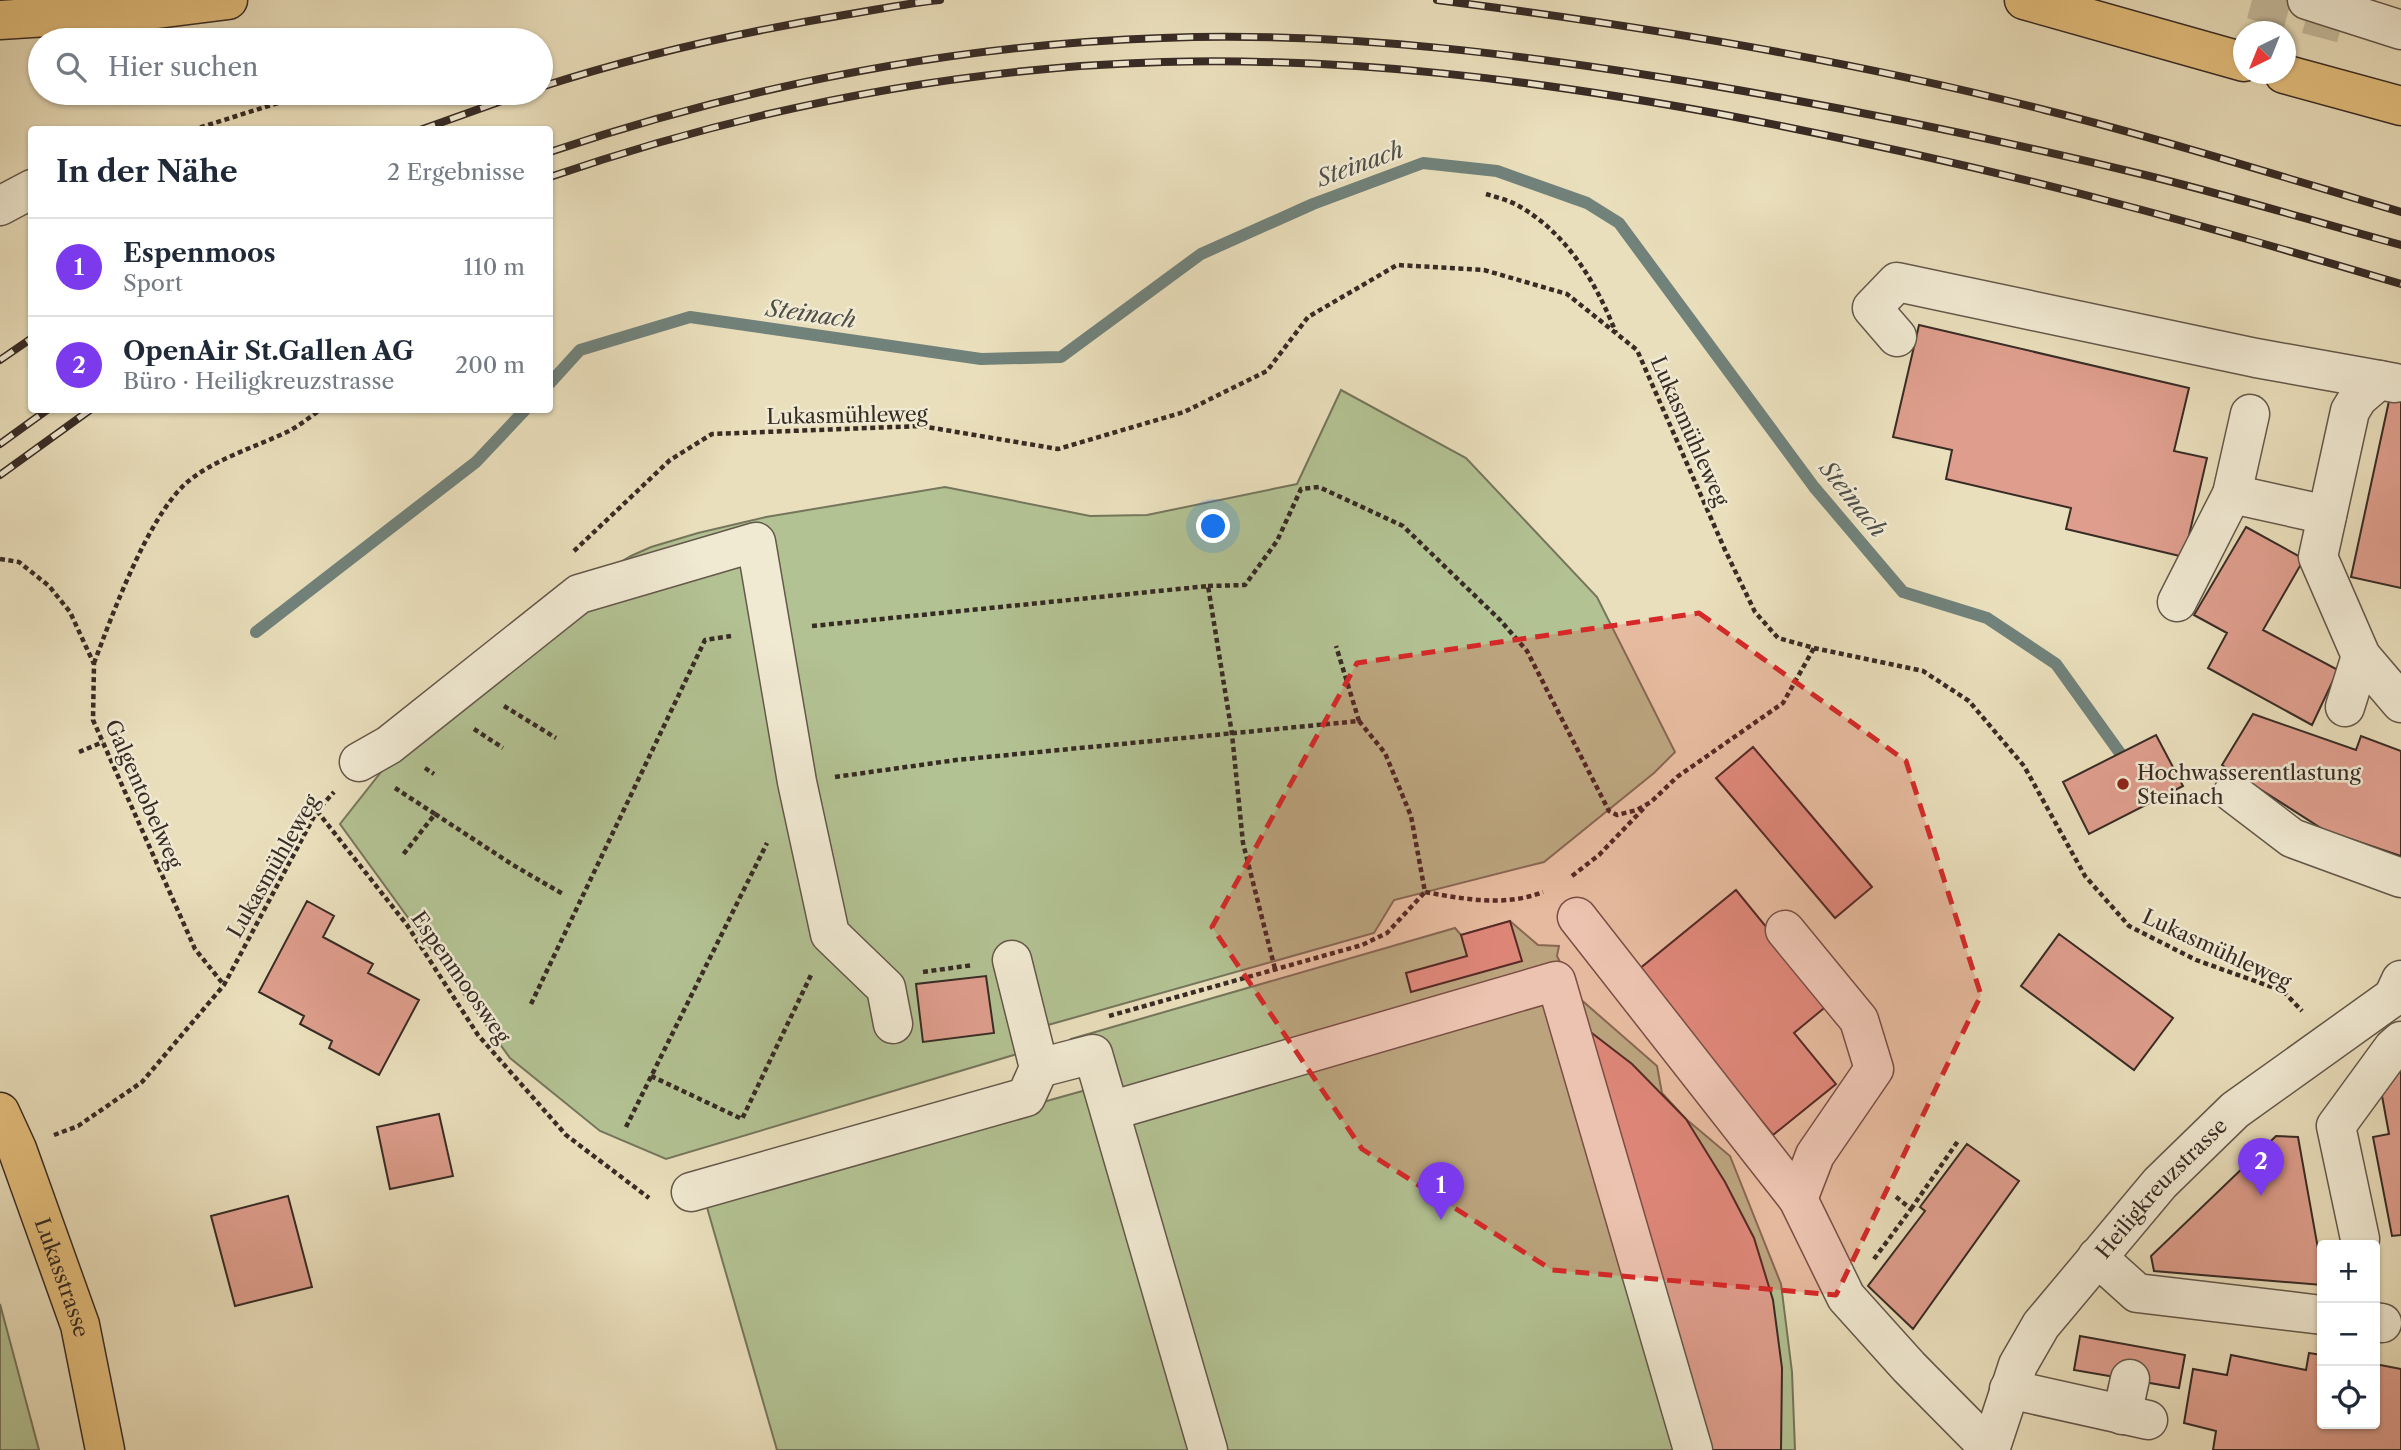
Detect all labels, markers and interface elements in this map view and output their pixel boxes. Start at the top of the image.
north arrow [2233,21,2296,84]
search box [28,28,553,105]
icon: search [52,48,90,86]
text: Hier suchen [108,51,258,83]
water label: Steinach [1311,135,1407,193]
text: In der Nähe [56,153,238,190]
text: 2 Ergebnisse [387,158,525,186]
text: Espenmoos [123,237,276,269]
text: 1 [74,253,84,281]
text: 110 m [464,253,525,281]
text: Sport [123,269,183,297]
water label: Steinach [762,294,858,334]
text: OpenAir St.Gallen AG [123,335,414,367]
text: 2 [72,351,86,379]
text: 200 m [455,351,525,379]
street label: Lukasmühleweg [1646,352,1735,511]
text: Büro · Heiligkreuzstrasse [123,367,394,395]
street label: Lukasmühleweg [766,401,929,429]
water label: Steinach [1813,454,1892,543]
your location [1196,509,1230,543]
street label: Galgentobelweg [100,716,188,873]
place label: Hochwasserentlastung Steinach [2137,760,2362,809]
marker: Hochwasserentlastung Steinach [2115,776,2131,792]
street label: Lukasmühleweg [222,789,325,942]
street label: Lukasmühleweg [2139,904,2296,995]
street label: Espenmoosweg [406,906,516,1049]
street label: Heiligkreuzstrasse [2090,1113,2232,1263]
pin: 2 [2238,1138,2284,1196]
pin: 1 [1418,1162,1464,1220]
street label: Lukasstrasse [30,1214,95,1339]
map controls [2317,1240,2380,1429]
button: + [2317,1240,2380,1303]
button: − [2317,1303,2380,1366]
button: locate [2317,1366,2380,1429]

